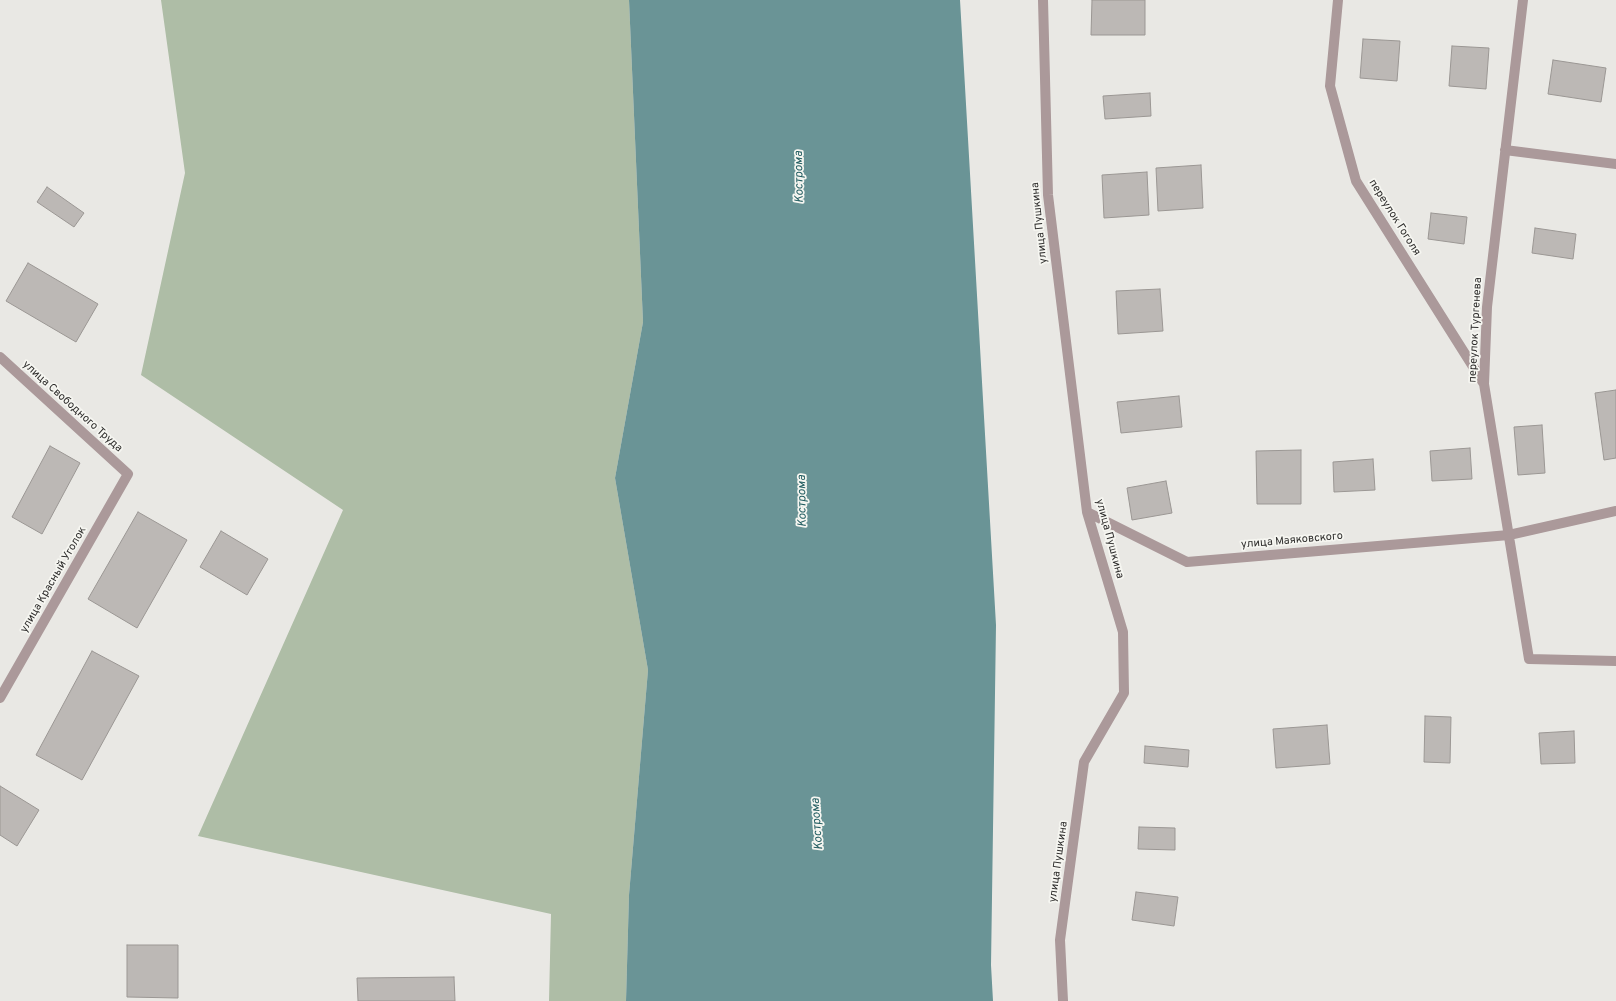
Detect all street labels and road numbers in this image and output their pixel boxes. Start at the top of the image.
street label: переулок Гоголя [1365,177,1423,259]
street label: улица Пушкина [1029,182,1051,264]
street label: переулок Тургенева [1467,277,1485,383]
street label: улица Свободного Труда [19,359,125,455]
street label: улица Пушкина [1092,498,1126,580]
street label: улица Красный Уголок [18,525,90,635]
street label: улица Маяковского [1241,530,1343,552]
street label: улица Пушкина [1047,821,1071,903]

